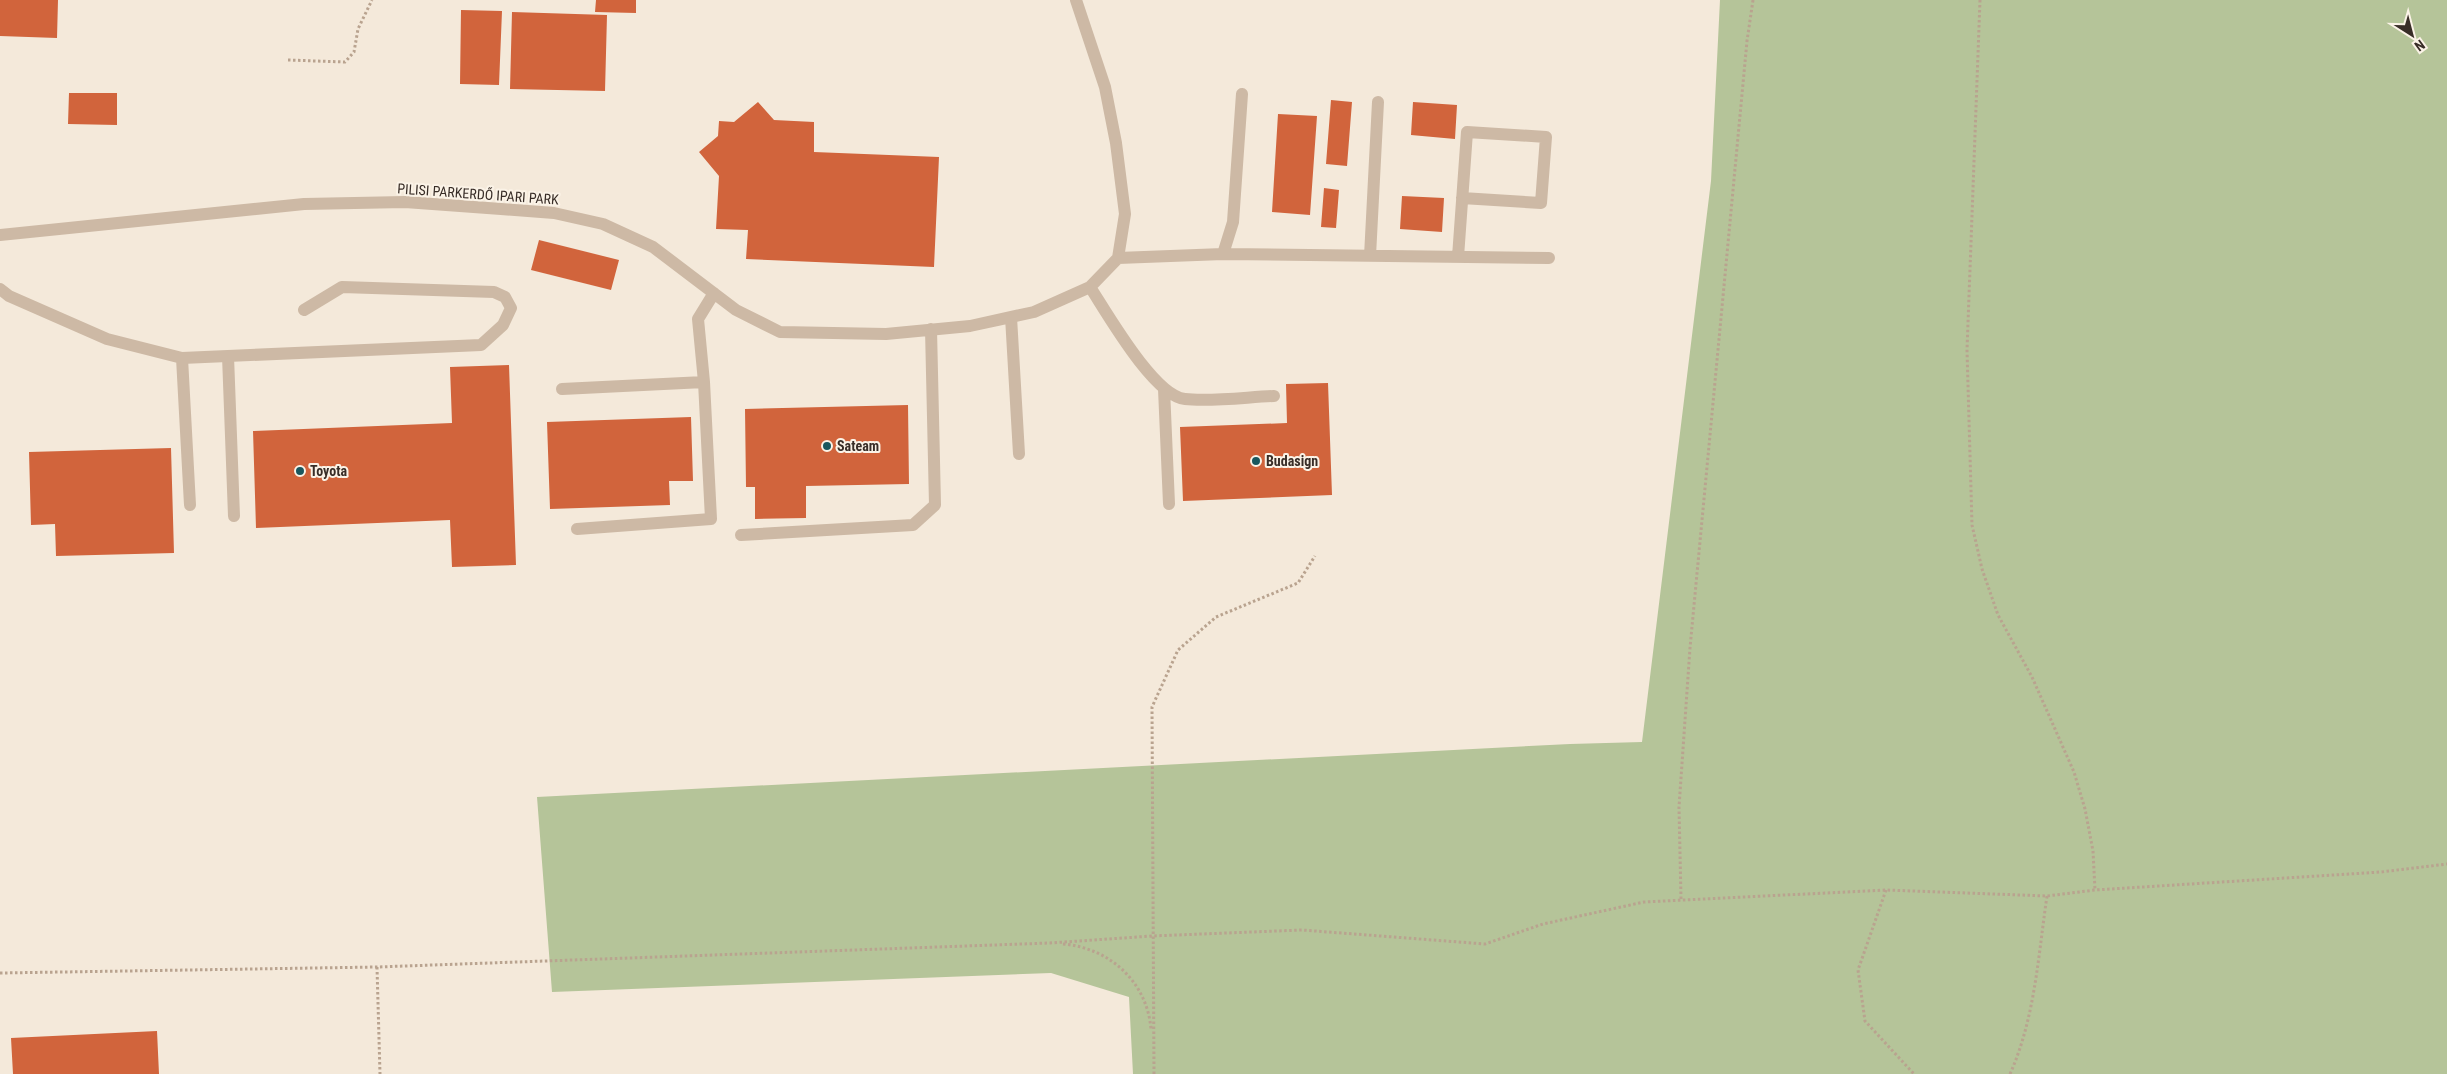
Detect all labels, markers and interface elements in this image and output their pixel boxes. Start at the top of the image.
north arrow [2387,10,2437,60]
text: N [2411,37,2428,55]
street label: PILISI PARKERDŐ IPARI PARK [397,179,560,208]
place label: Sateam [837,438,879,454]
marker: Sateam [821,440,833,452]
place label: Budasign [1266,453,1318,469]
marker: Budasign [1250,455,1262,467]
place label: Toyota [310,463,347,479]
marker: Toyota [294,465,306,477]

